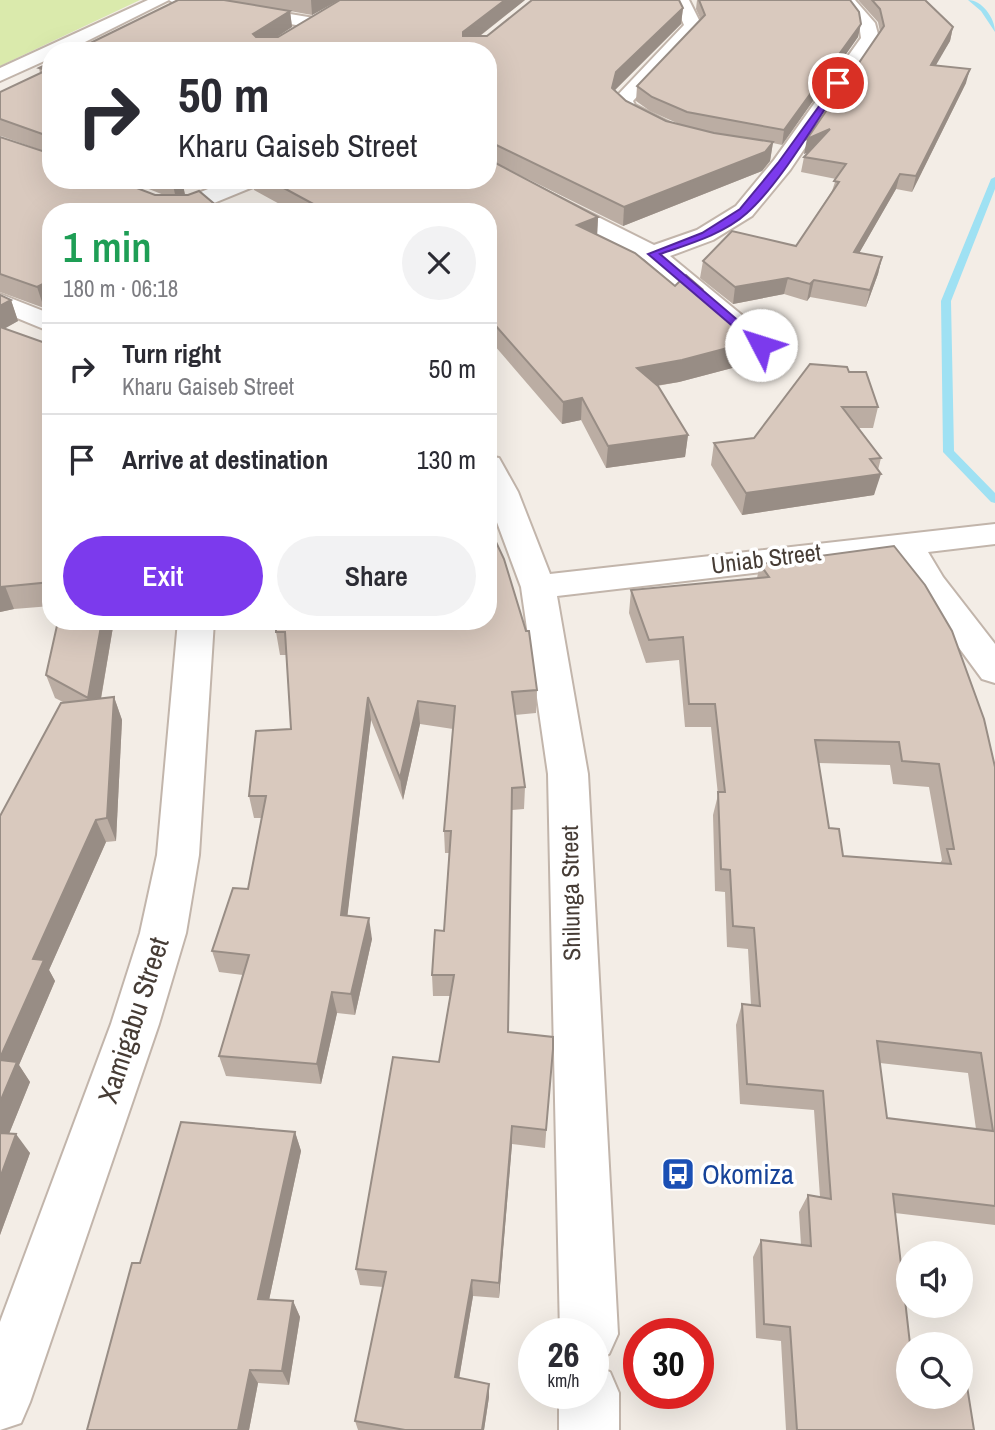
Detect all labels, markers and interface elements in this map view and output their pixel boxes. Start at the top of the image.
pin [808,53,868,113]
text: 50 m [178,61,270,127]
icon: arrive [819,64,857,102]
icon: right [63,70,154,161]
text: Kharu Gaiseb Street [178,124,417,167]
text: 1 min [63,219,152,275]
button: close [402,226,476,300]
text: 180 m · 06:18 [63,273,178,304]
position arrow [724,308,798,382]
text: Turn right [122,336,221,371]
icon: right [63,350,101,388]
text: 50 m [429,351,476,386]
text: Kharu Gaiseb Street [122,371,294,402]
icon: arrive [63,441,101,479]
text: Arrive at destination [122,442,328,477]
text: 130 m [417,442,476,477]
street label: Uniab Street [709,535,823,581]
button: Exit [63,536,263,616]
button: Share [277,536,476,616]
street label: Shilunga Street [553,824,587,961]
street label: Xamigabu Street [88,932,178,1108]
bus stop icon: Okomiza [659,1155,697,1193]
place label: Okomiza [702,1155,794,1193]
map controls [896,1241,973,1409]
button: sound [896,1241,973,1318]
speed limit sign: 30 [623,1318,714,1409]
text: 26 [548,1331,579,1378]
button: search [896,1332,973,1409]
text: km/h [548,1368,580,1393]

